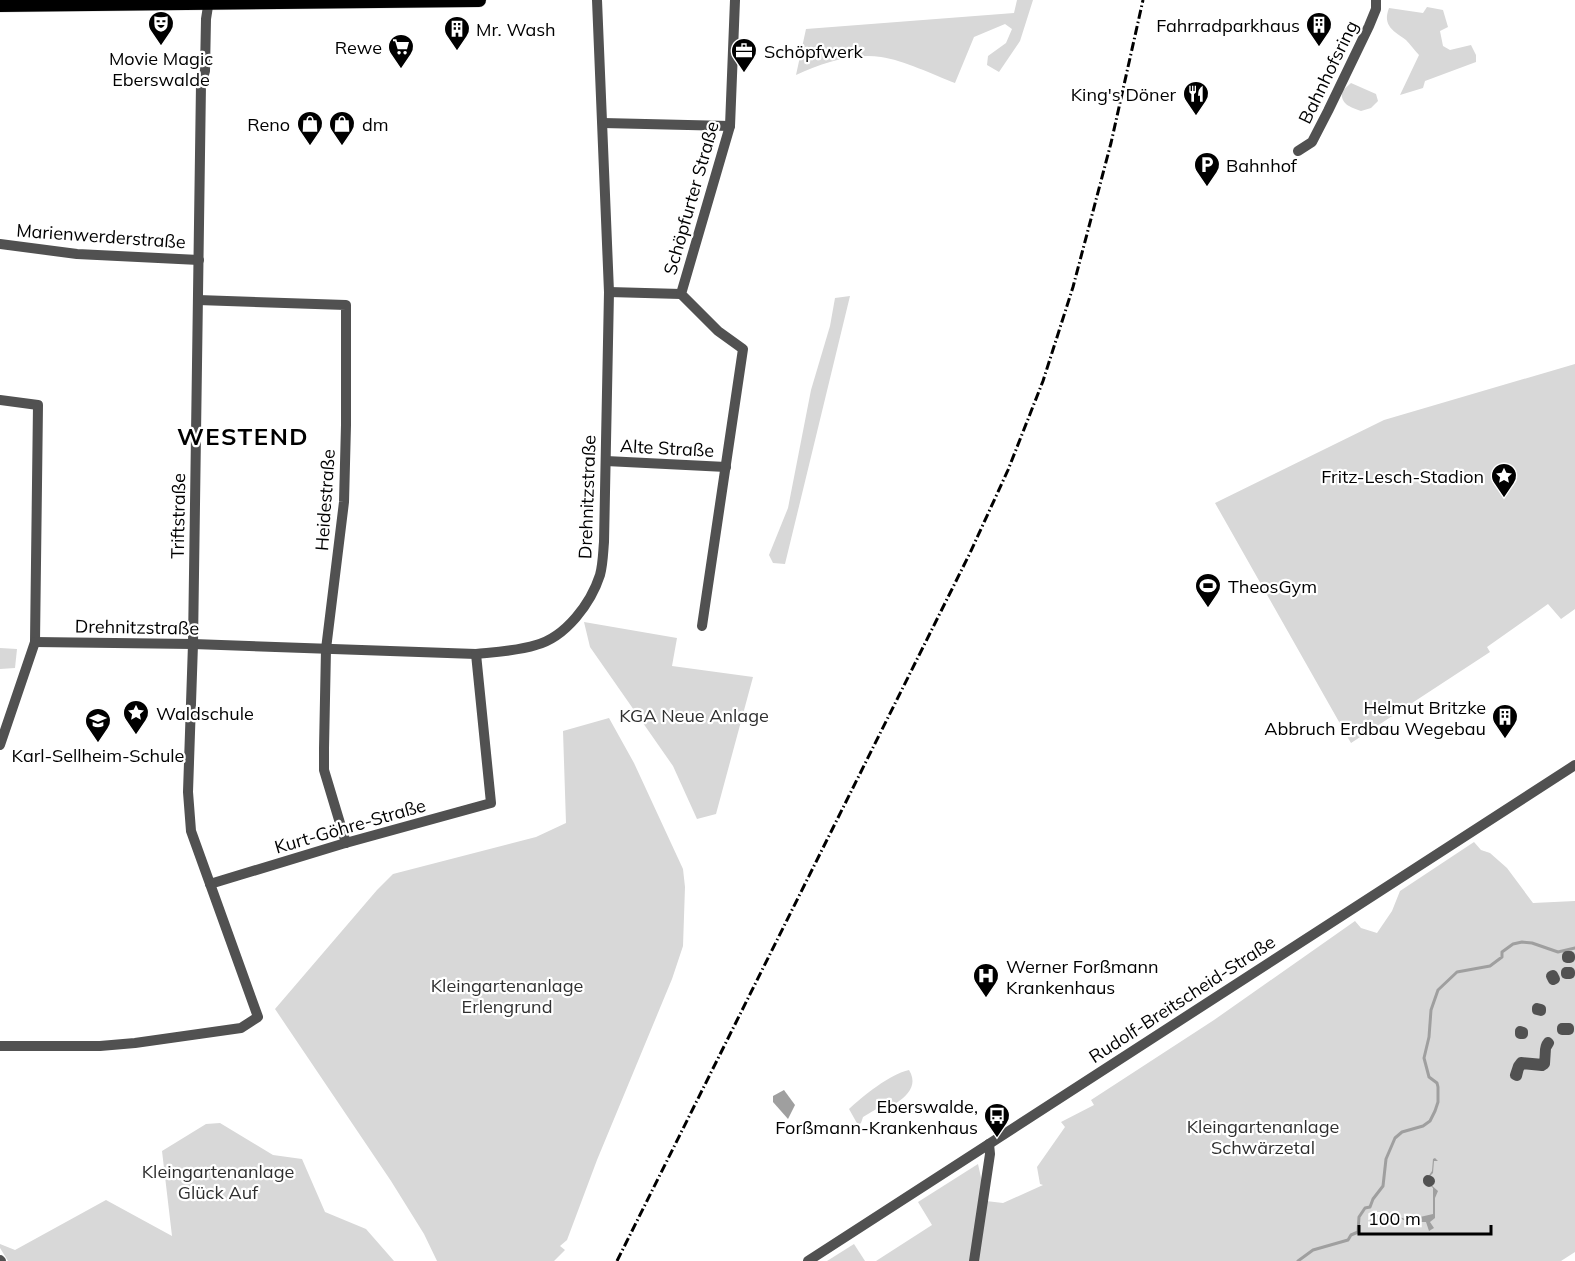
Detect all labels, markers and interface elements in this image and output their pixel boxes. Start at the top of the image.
theatre icon: Movie Magic Eberswalde [146,9,176,47]
building icon: Fahrradparkhaus [1304,10,1334,48]
building icon: Mr. Wash [442,14,472,52]
place label: Fahrradparkhaus [1156,14,1300,37]
street label: Bahnhofsring [1293,17,1363,127]
place label: Mr. Wash [476,18,556,41]
supermarket icon: Rewe [386,32,416,70]
place label: Rewe [335,36,382,59]
office icon: Schöpfwerk [729,36,759,74]
place label: Schöpfwerk [764,40,863,63]
place label: Movie Magic Eberswalde [109,47,213,91]
restaurant icon: King's Döner [1181,79,1211,117]
place label: King's Döner [1071,83,1176,106]
shop icon: Reno [295,109,325,147]
shop icon: dm [327,109,357,147]
place label: Reno [247,113,290,136]
place label: dm [362,113,389,136]
street label: Schöpfurter Straße [658,119,724,277]
parking icon: Bahnhof [1192,150,1222,188]
place label: Bahnhof [1226,154,1298,177]
street label: Marienwerderstraße [16,219,186,253]
district label: WESTEND [177,421,309,451]
street label: Alte Straße [619,434,715,462]
street label: Drehnitzstraße [573,435,601,559]
street label: Heidestraße [310,448,340,552]
place icon: Fritz-Lesch-Stadion [1489,461,1519,499]
place label: Fritz-Lesch-Stadion [1321,465,1484,488]
street label: Triftstraße [166,473,190,559]
sports icon: TheosGym [1193,571,1223,609]
place label: TheosGym [1228,575,1317,598]
street label: Drehnitzstraße [75,614,199,640]
place label: Helmut Britzke Abbruch Erdbau Wegebau [1264,696,1486,740]
place icon: Waldschule [121,698,151,736]
place label: Waldschule [156,702,254,725]
building icon: Helmut Britzke Abbruch Erdbau Wegebau [1490,702,1520,740]
park label: KGA Neue Anlage [619,704,769,727]
school or university icon: Karl-Sellheim-Schule [83,706,113,744]
place label: Karl-Sellheim-Schule [12,744,184,767]
street label: Kurt-Göhre-Straße [272,793,428,859]
street label: Rudolf-Breitscheid-Straße [1085,930,1279,1068]
place label: Werner Forßmann Krankenhaus [1006,955,1159,999]
hospital icon: Werner Forßmann Krankenhaus [971,961,1001,999]
park label: Kleingartenanlage Erlengrund [431,974,583,1018]
place label: Eberswalde, Forßmann-Krankenhaus [775,1095,978,1139]
bus stop icon: Eberswalde, Forßmann-Krankenhaus [982,1101,1012,1139]
park label: Kleingartenanlage Schwärzetal [1187,1115,1339,1159]
park label: Kleingartenanlage Glück Auf [142,1160,294,1204]
scale bar [1359,1198,1491,1236]
text: 100 m [1368,1207,1421,1230]

